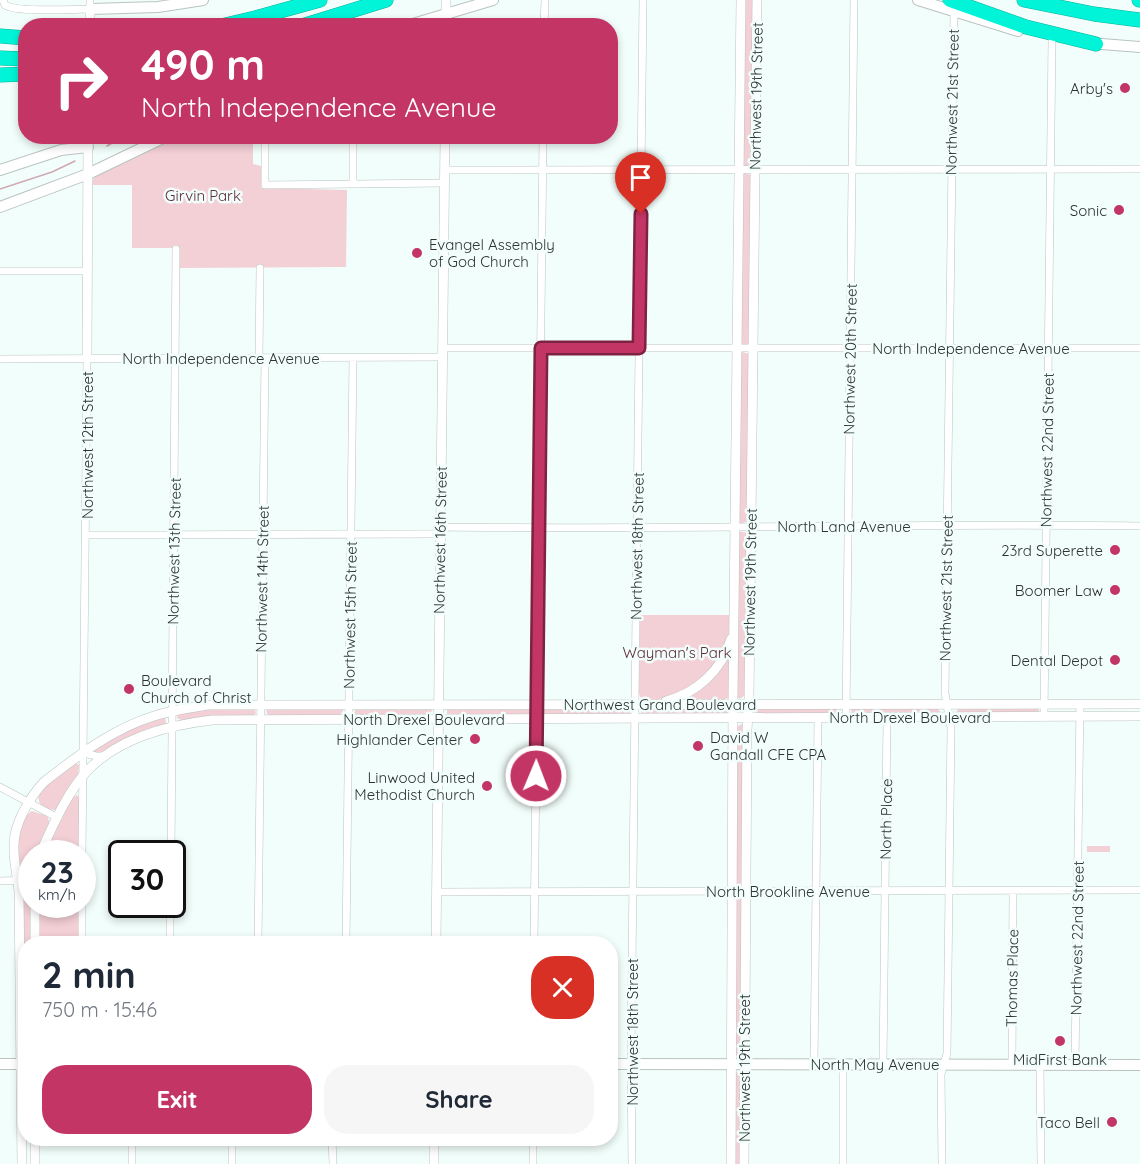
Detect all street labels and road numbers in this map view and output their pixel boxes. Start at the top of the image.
street label: Northwest 19th Street [745,22,767,170]
street label: Northwest 21st Street [941,29,963,175]
street label: Northwest 20th Street [839,283,861,435]
street label: North Independence Avenue [872,339,1070,358]
street label: North Independence Avenue [122,349,320,368]
street label: Northwest 12th Street [78,371,97,519]
street label: Northwest 22nd Street [1036,372,1058,528]
street label: Northwest 16th Street [429,466,451,614]
street label: Northwest 18th Street [626,472,648,620]
street label: Northwest 13th Street [163,477,185,625]
street label: Northwest 14th Street [251,505,273,653]
street label: Northwest 19th Street [739,508,761,656]
street label: Northwest 21st Street [935,515,957,661]
street label: North Land Avenue [777,517,911,536]
street label: Northwest 15th Street [339,541,361,689]
street label: Northwest Grand Boulevard [564,695,756,714]
street label: North Drexel Boulevard [829,708,991,727]
street label: North Drexel Boulevard [343,710,505,729]
street label: North Place [876,778,896,860]
street label: Northwest 22nd Street [1066,860,1088,1016]
street label: North Brookline Avenue [706,882,870,901]
street label: Thomas Place [1002,929,1022,1027]
street label: Northwest 18th Street [623,958,642,1106]
street label: Northwest 19th Street [735,994,754,1142]
street label: North May Avenue [811,1055,939,1074]

